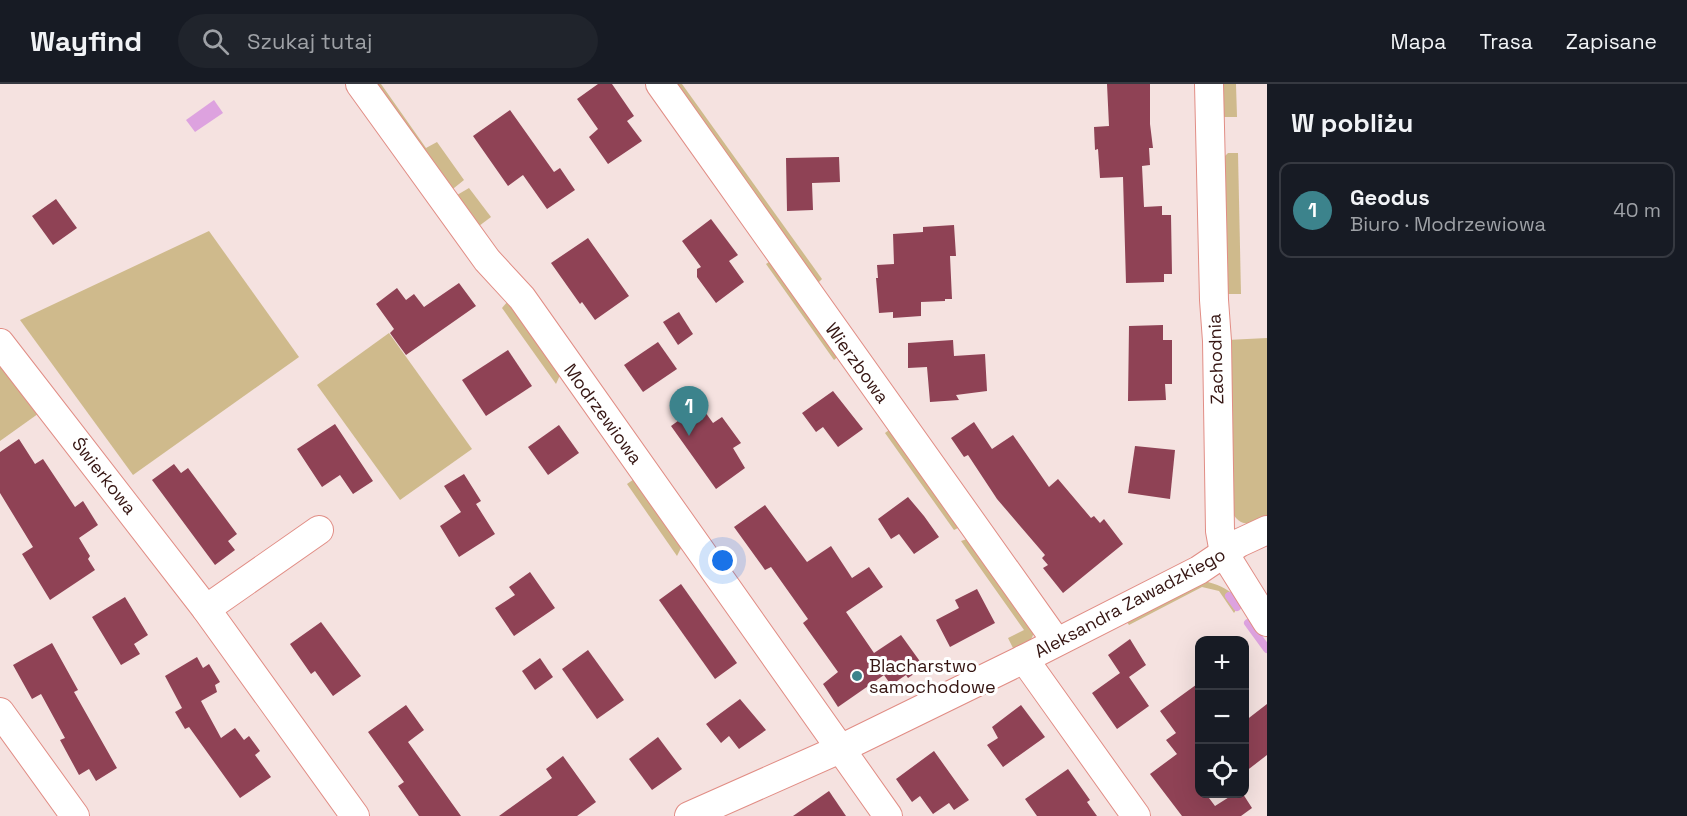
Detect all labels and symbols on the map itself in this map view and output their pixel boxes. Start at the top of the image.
street label: Zachodnia [1202,313,1229,405]
street label: Wierzbowa [820,318,894,408]
street label: Modrzewiowa [559,359,648,469]
pin: 1 [670,386,708,436]
street label: Świerkowa [67,432,142,519]
street label: Aleksandra Zawadzkiego [1030,542,1229,663]
your location [708,546,737,575]
place label: Blacharstwo samochodowe [869,654,996,698]
marker: Blacharstwo samochodowe [850,669,864,683]

